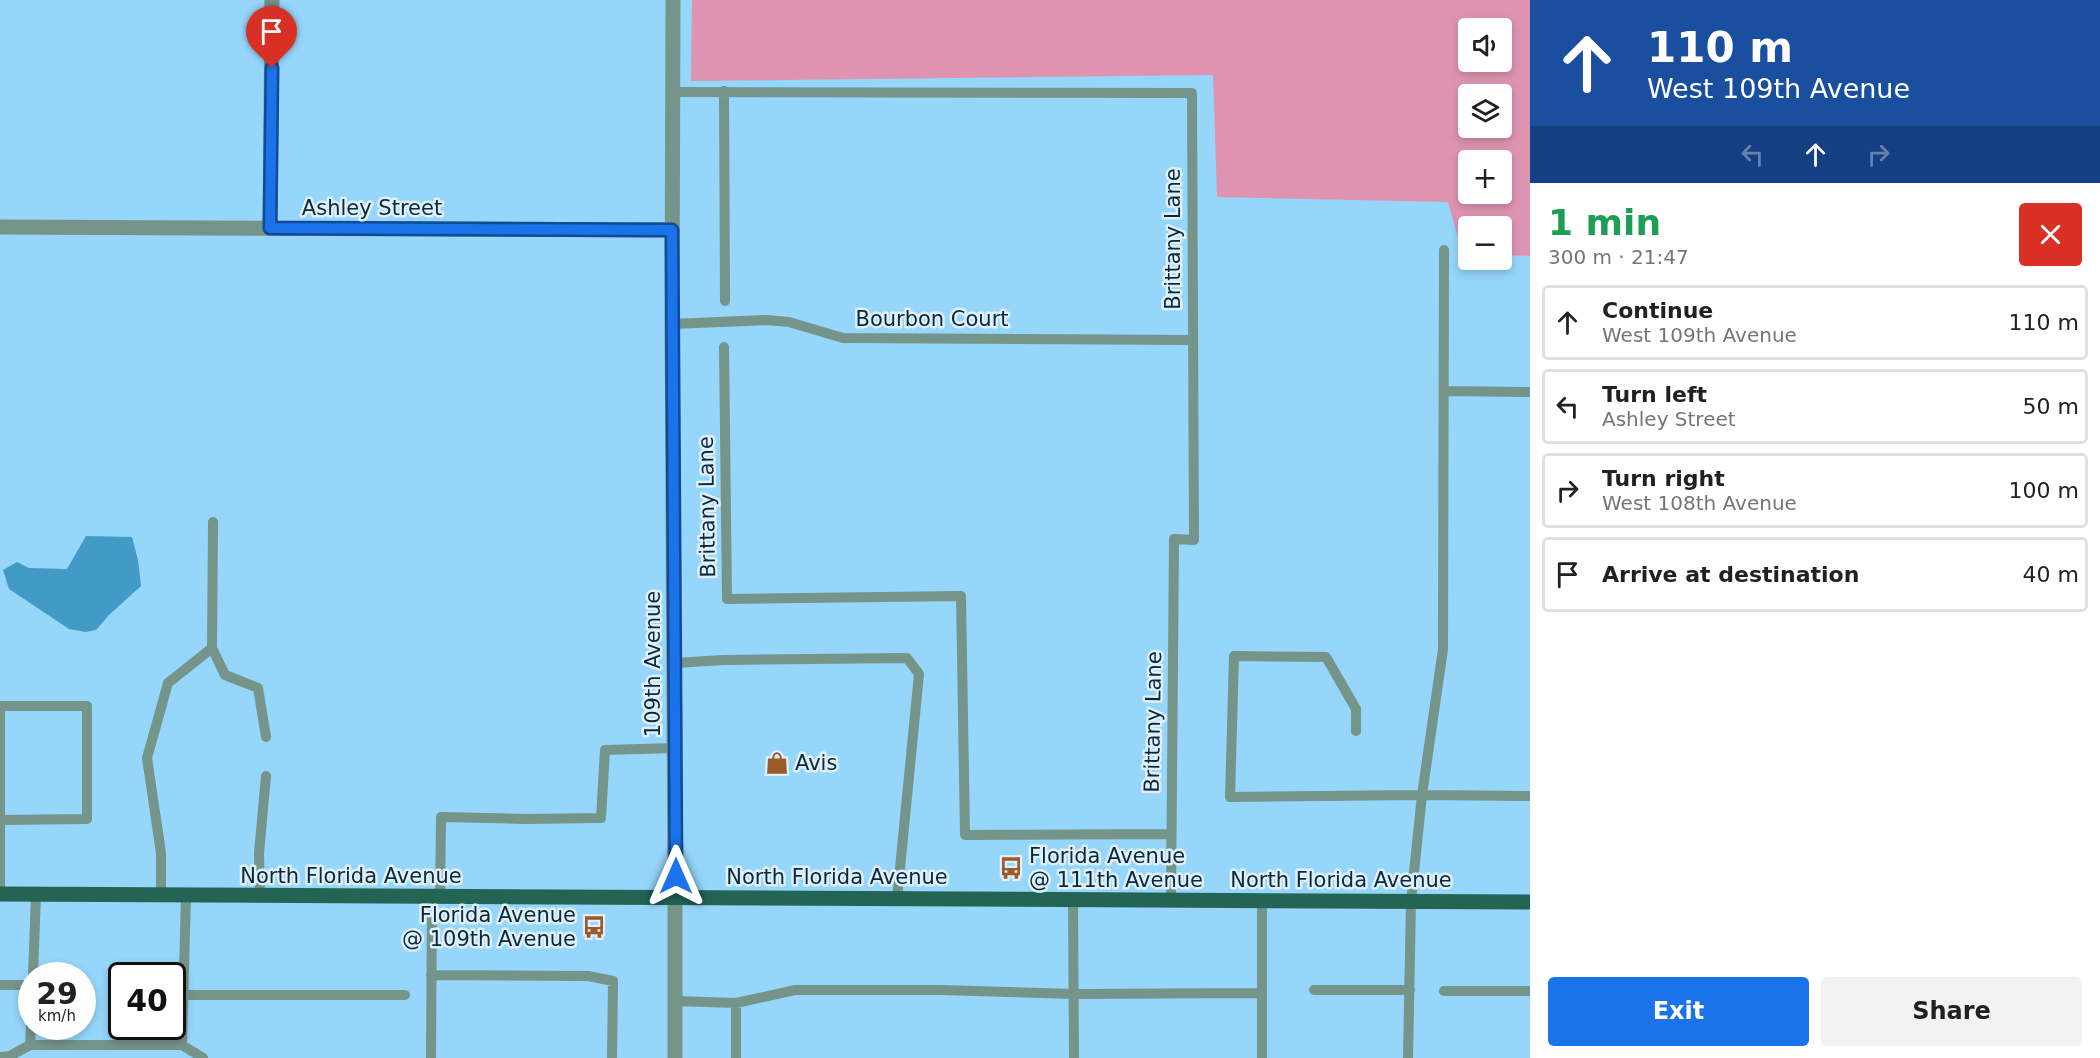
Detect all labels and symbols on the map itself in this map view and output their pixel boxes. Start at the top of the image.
pin [246,6,297,68]
street label: Brittany Lane [1161,168,1185,310]
street label: Ashley Street [302,196,442,220]
street label: Bourbon Court [855,307,1009,331]
street label: Brittany Lane [694,436,720,578]
street label: 109th Avenue [641,591,665,737]
street label: Brittany Lane [1140,651,1166,793]
shop icon: Avis [764,750,790,776]
place label: Avis [795,751,837,775]
position arrow [644,844,708,908]
place label: Florida Avenue @ 111th Avenue [1029,844,1203,892]
bus stop icon: Florida Avenue @ 111th Avenue [998,855,1024,881]
street label: North Florida Avenue [240,864,462,888]
street label: North Florida Avenue [726,865,948,889]
street label: North Florida Avenue [1230,868,1452,892]
place label: Florida Avenue @ 109th Avenue [402,903,576,951]
bus stop icon: Florida Avenue @ 109th Avenue [581,914,607,940]
speed limit sign: 40 [108,962,186,1040]

